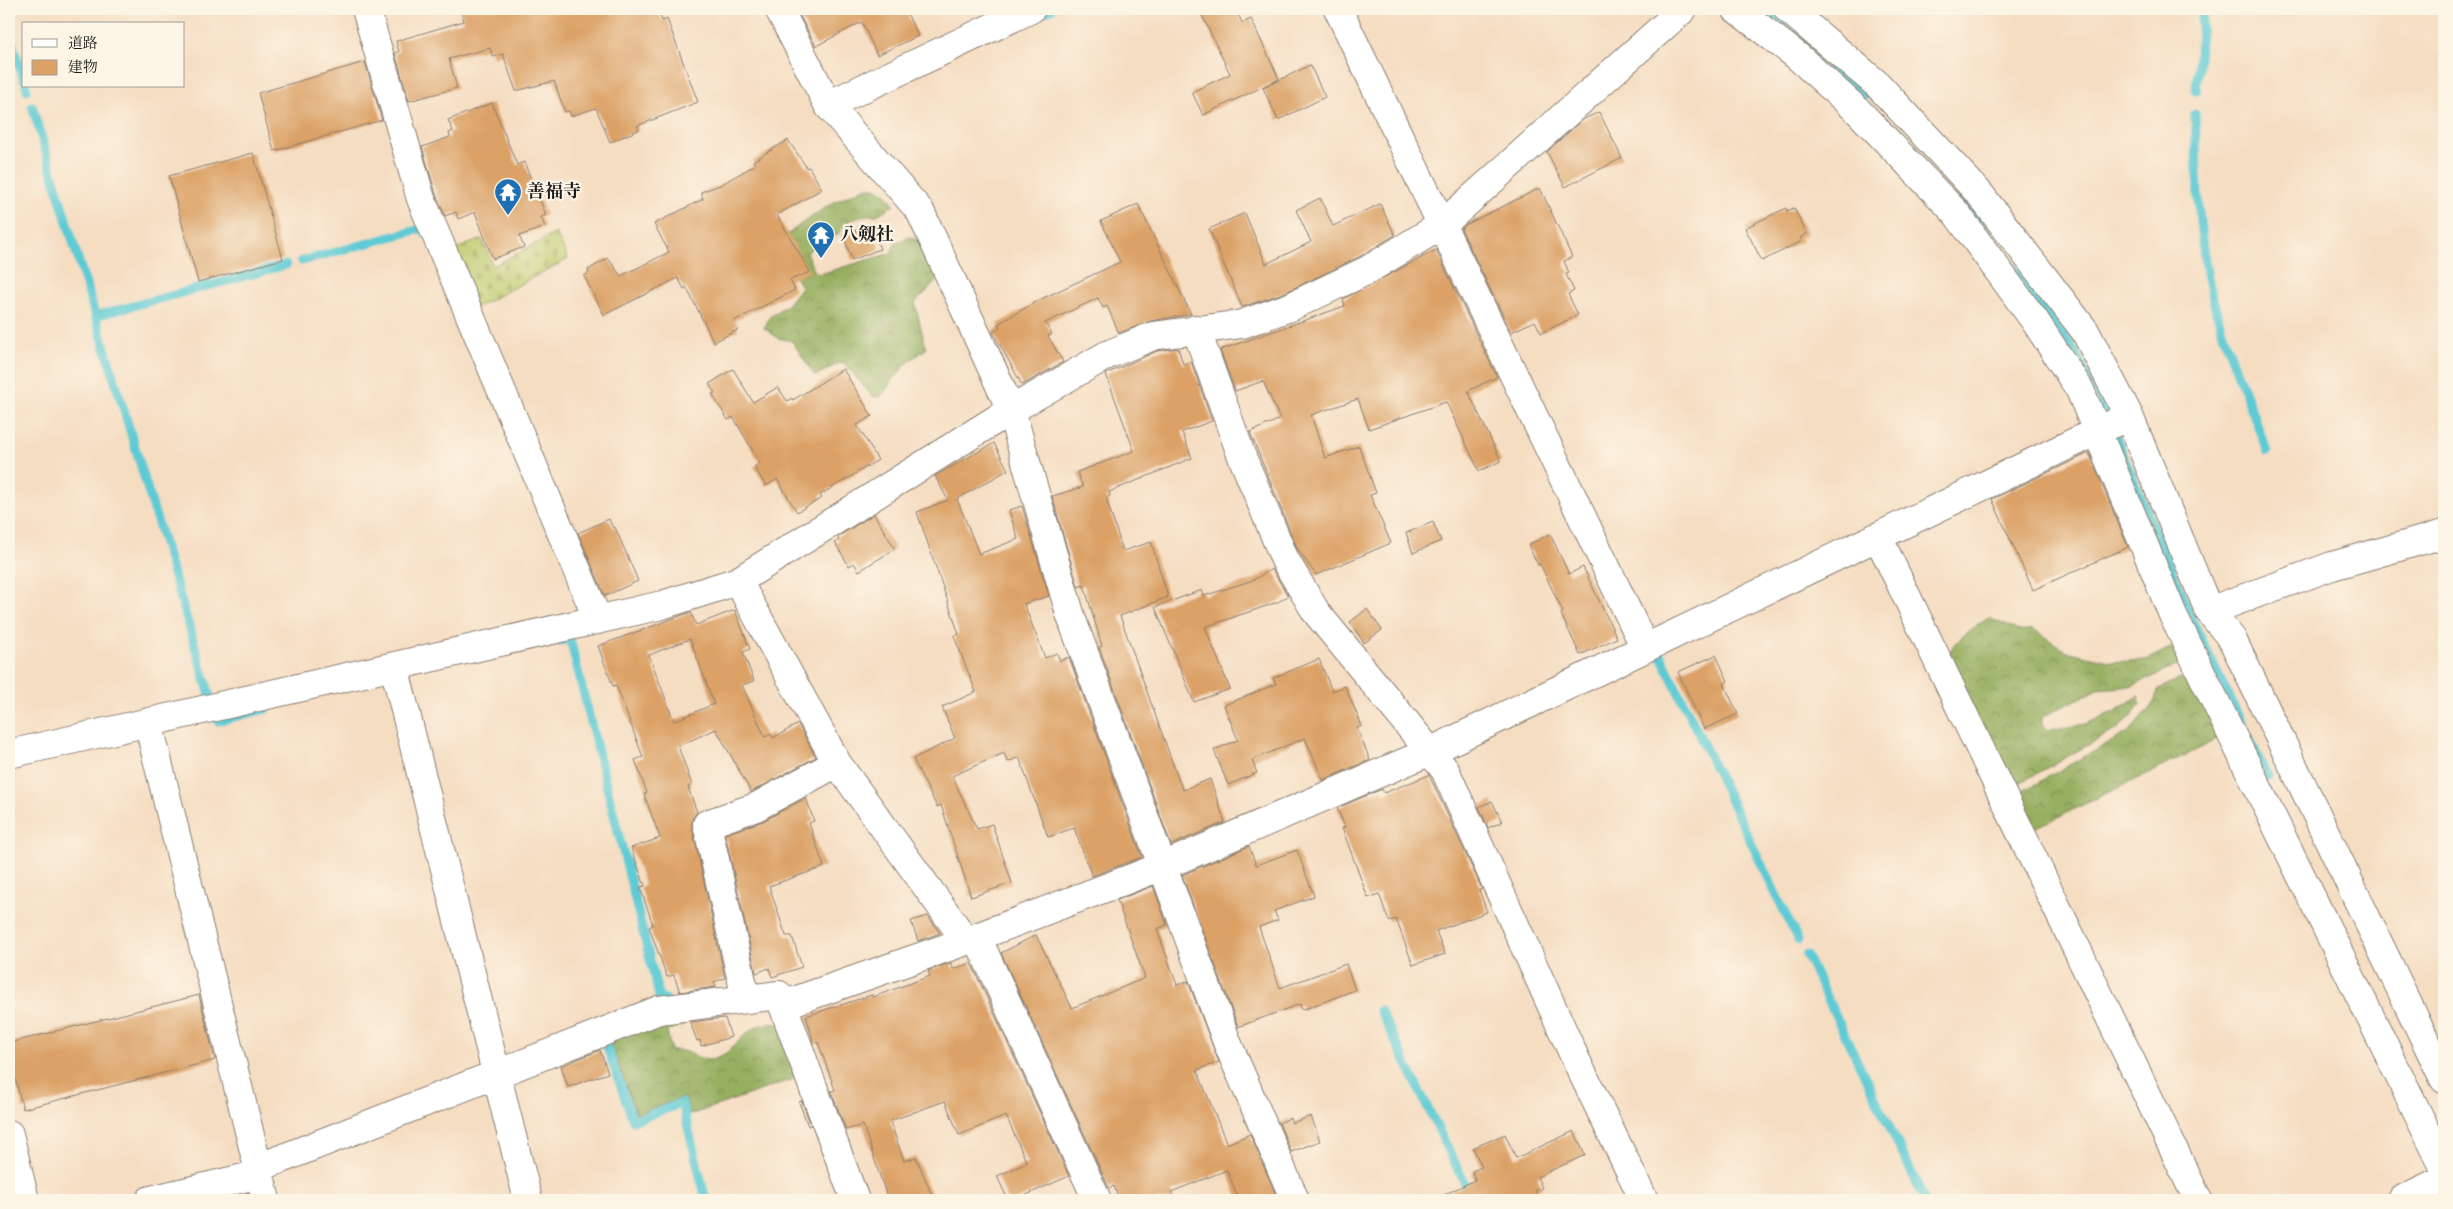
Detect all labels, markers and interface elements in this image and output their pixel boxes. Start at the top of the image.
legend [22,22,185,88]
text: 道路 [68,34,98,53]
text: 建物 [68,58,98,77]
temple icon: 善福寺 [493,177,523,216]
place label: 善福寺 [527,181,581,203]
temple icon: 八剱社 [806,220,836,259]
place label: 八剱社 [840,224,894,246]

